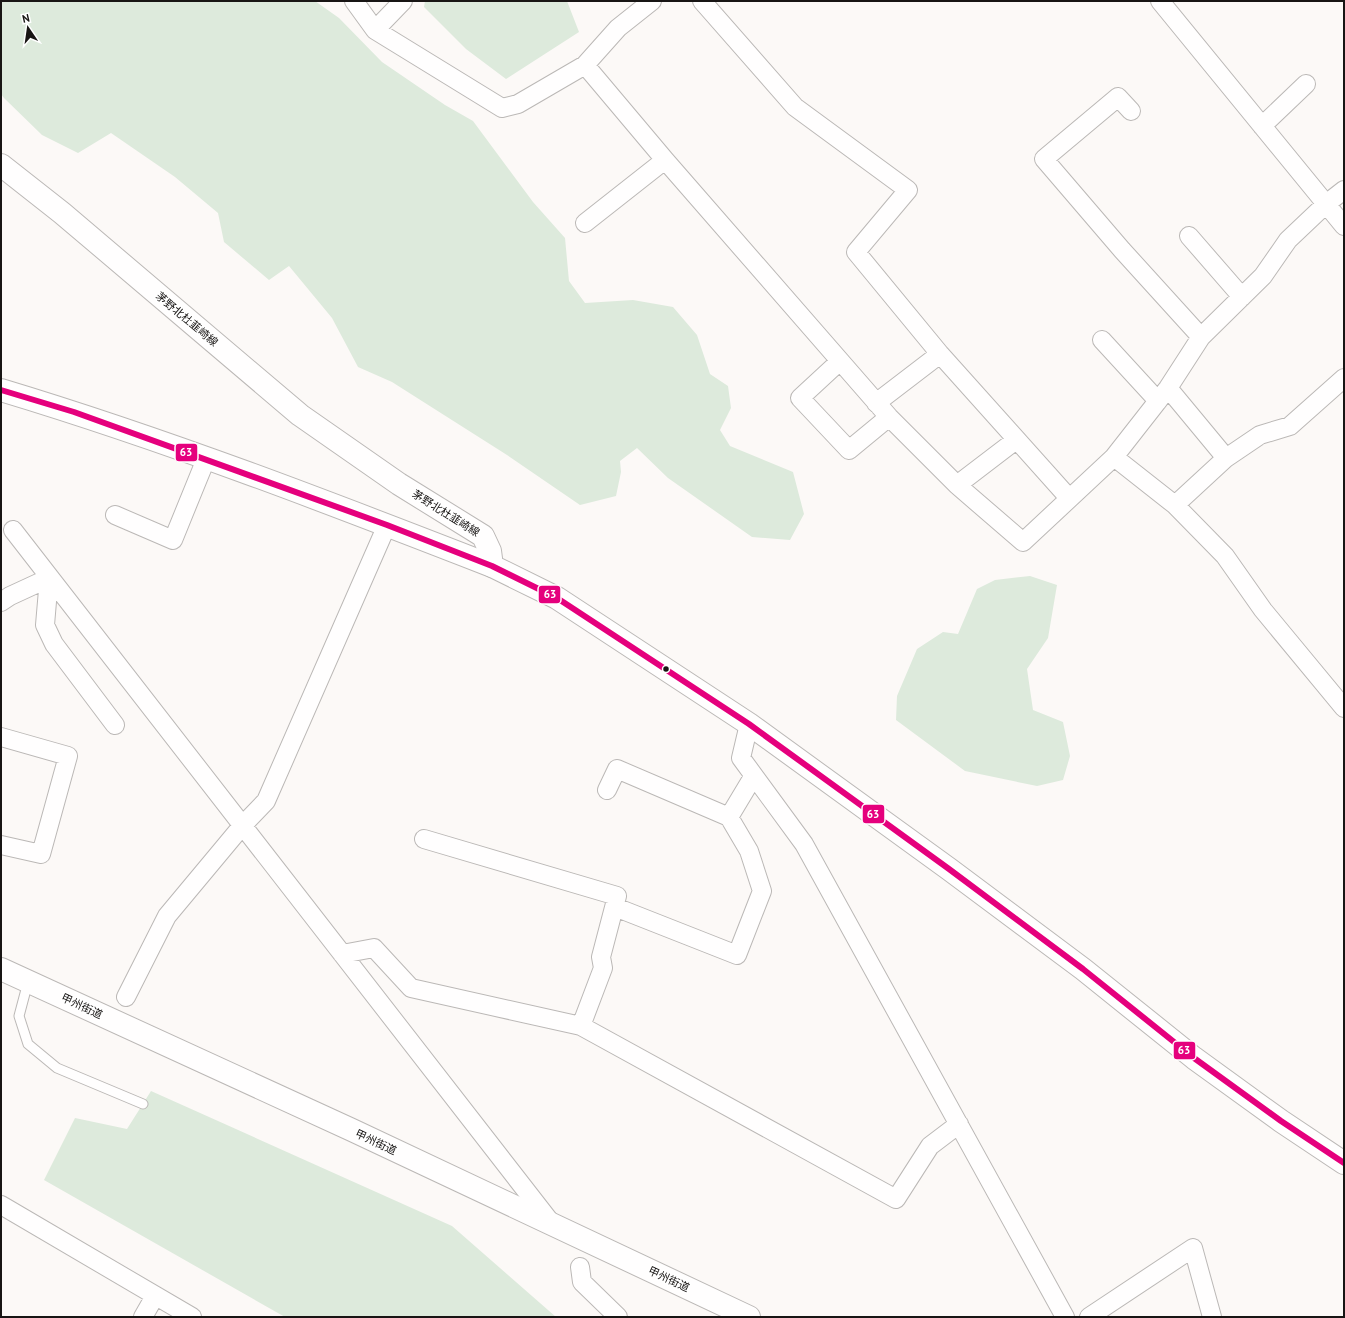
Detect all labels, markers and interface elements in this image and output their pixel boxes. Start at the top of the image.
north arrow [8,8,48,48]
text: N [21,11,31,26]
street label: 茅野北杜韮崎線 [153,289,221,349]
line badge: 63 [175,443,198,462]
text: 63 [180,445,192,459]
street label: 茅野北杜韮崎線 [410,487,482,539]
line badge: 63 [538,585,561,604]
text: 63 [544,587,556,601]
unlabelled marker [661,664,671,674]
line badge: 63 [862,804,885,824]
text: 63 [867,807,879,821]
street label: 甲州街道 [59,990,105,1022]
line badge: 63 [1173,1041,1196,1060]
text: 63 [1178,1043,1190,1057]
street label: 甲州街道 [353,1126,399,1158]
street label: 甲州街道 [646,1263,692,1295]

